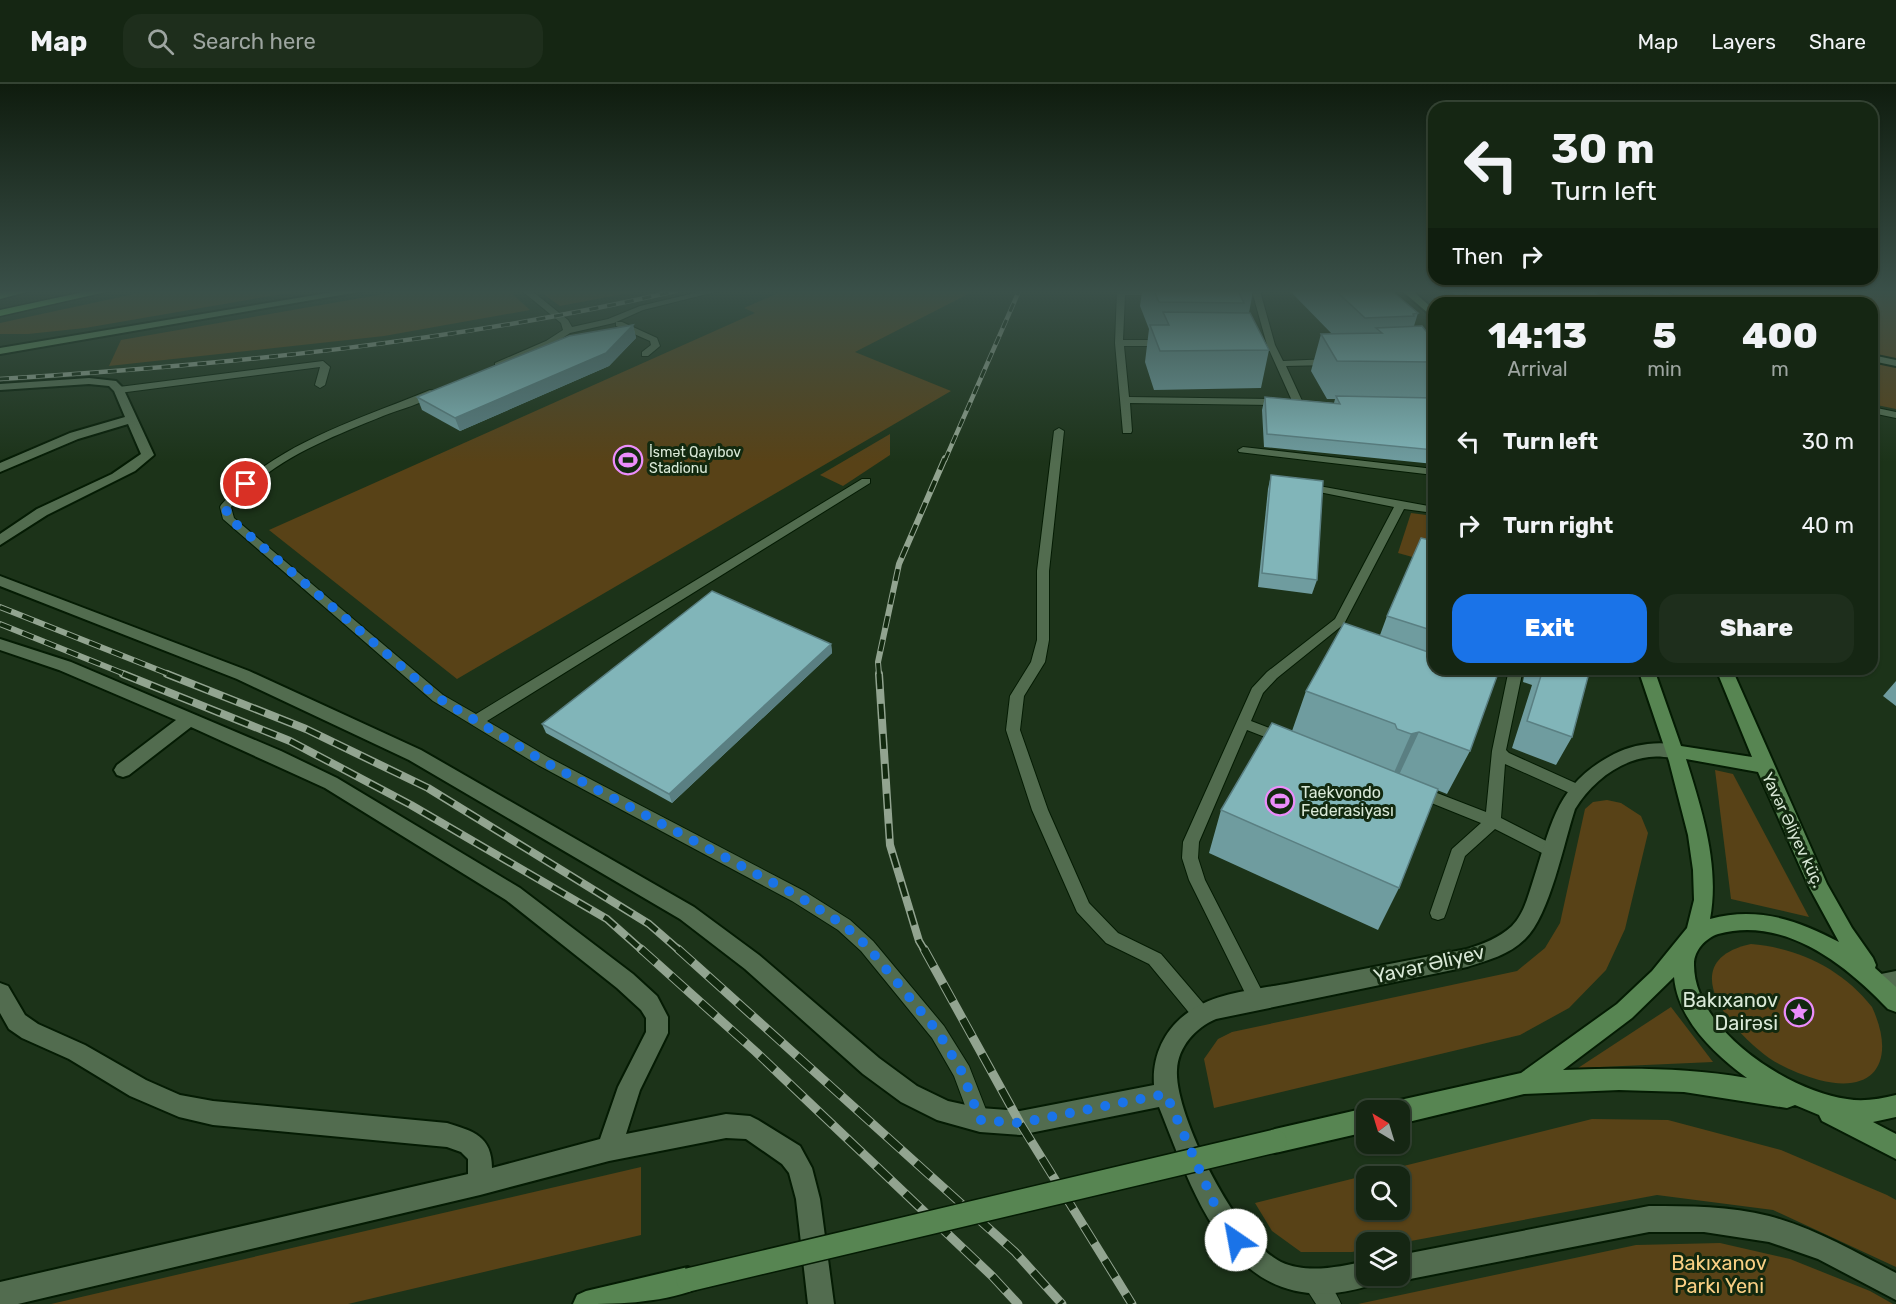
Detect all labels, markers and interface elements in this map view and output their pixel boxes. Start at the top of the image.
search box [123,14,543,68]
text: Map [30,25,87,58]
icon: search [144,25,177,58]
text: Search here [192,28,316,55]
text: Map [1637,29,1678,54]
text: Layers [1711,29,1776,54]
text: Share [1809,29,1866,54]
text: 30 m [1551,124,1655,174]
icon: left [1452,126,1530,204]
text: Turn left [1551,175,1656,207]
icon: right [1515,240,1548,273]
text: Then [1452,243,1503,270]
text: 14:13 [1488,314,1587,357]
text: 5 [1653,314,1677,357]
text: 400 [1742,314,1818,357]
text: Arrival [1508,357,1568,381]
text: min [1647,357,1682,381]
text: m [1771,357,1789,381]
icon: left [1452,425,1485,458]
text: Turn left [1503,428,1598,455]
text: 30 m [1802,428,1854,455]
sports icon: İsmət Qayıbov Stadionu [612,444,644,476]
place label: İsmət Qayıbov Stadionu [649,444,741,477]
pin [220,458,271,509]
icon: arrive [229,467,262,500]
icon: right [1452,509,1485,542]
text: Turn right [1503,512,1613,539]
text: 40 m [1801,512,1854,539]
button: Exit [1452,594,1647,663]
button: Share [1659,594,1854,663]
street label: Yavər Əliyev küç. [1758,769,1828,891]
place label: Taekvondo Federasiyası [1301,783,1394,820]
sports icon: Taekvondo Federasiyası [1264,785,1296,817]
street label: Yavər Əliyev [1371,940,1487,988]
place label: Bakıxanov Dairəsi [1682,988,1778,1035]
place icon: Bakıxanov Dairəsi [1783,996,1815,1028]
north arrow [1356,1100,1410,1154]
map controls [1356,1100,1410,1286]
button: search [1356,1166,1410,1220]
position arrow [1204,1208,1268,1272]
button: layers [1356,1232,1410,1286]
park label: Bakıxanov Parkı Yeni [1671,1251,1767,1298]

